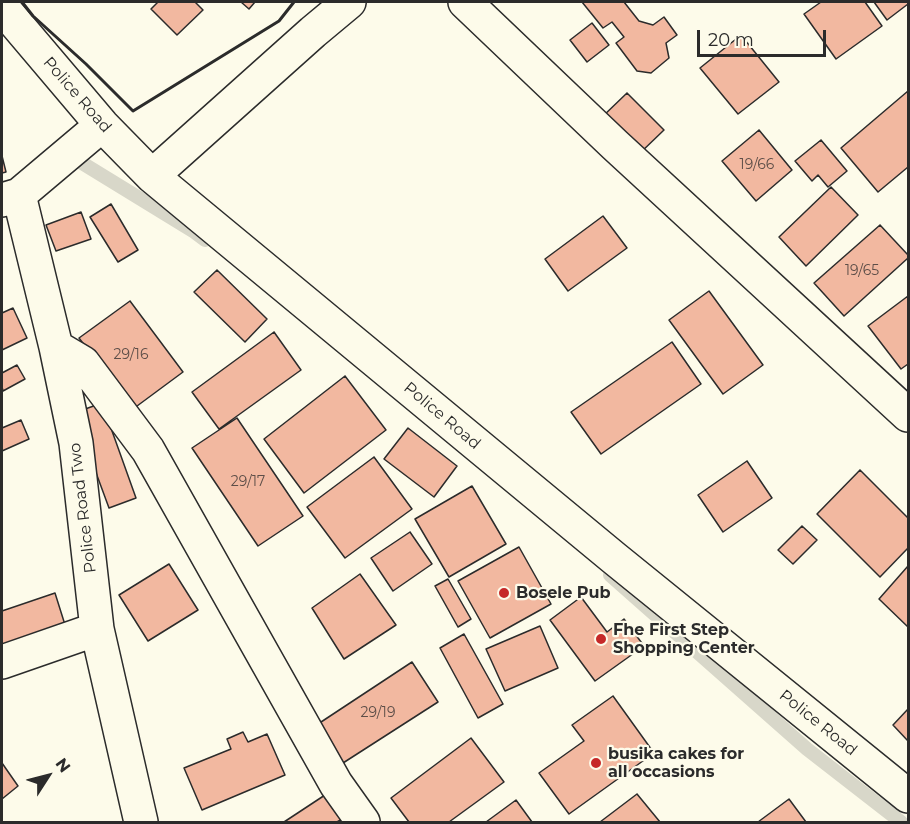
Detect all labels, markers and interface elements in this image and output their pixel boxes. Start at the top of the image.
scale bar [700,18,829,56]
text: 20 m [708,29,754,51]
street label: Police Road [39,53,115,137]
house number: 19/66 [740,157,774,173]
house number: 19/65 [845,263,879,279]
house number: 29/16 [114,347,148,363]
street label: Police Road [400,378,484,454]
street label: Police Road Two [65,442,101,574]
house number: 29/17 [231,474,265,490]
place label: Bosele Pub [516,583,610,603]
marker: Bosele Pub [497,586,511,600]
place label: Fhe First Step Shopping Center [613,620,755,658]
marker: Fhe First Step Shopping Center [594,632,608,646]
street label: Police Road [775,686,861,760]
house number: 29/19 [361,705,395,721]
place label: busika cakes for all occasions [608,744,744,782]
north arrow [18,746,78,806]
text: N [51,754,74,776]
marker: busika cakes for all occasions [589,756,603,770]

